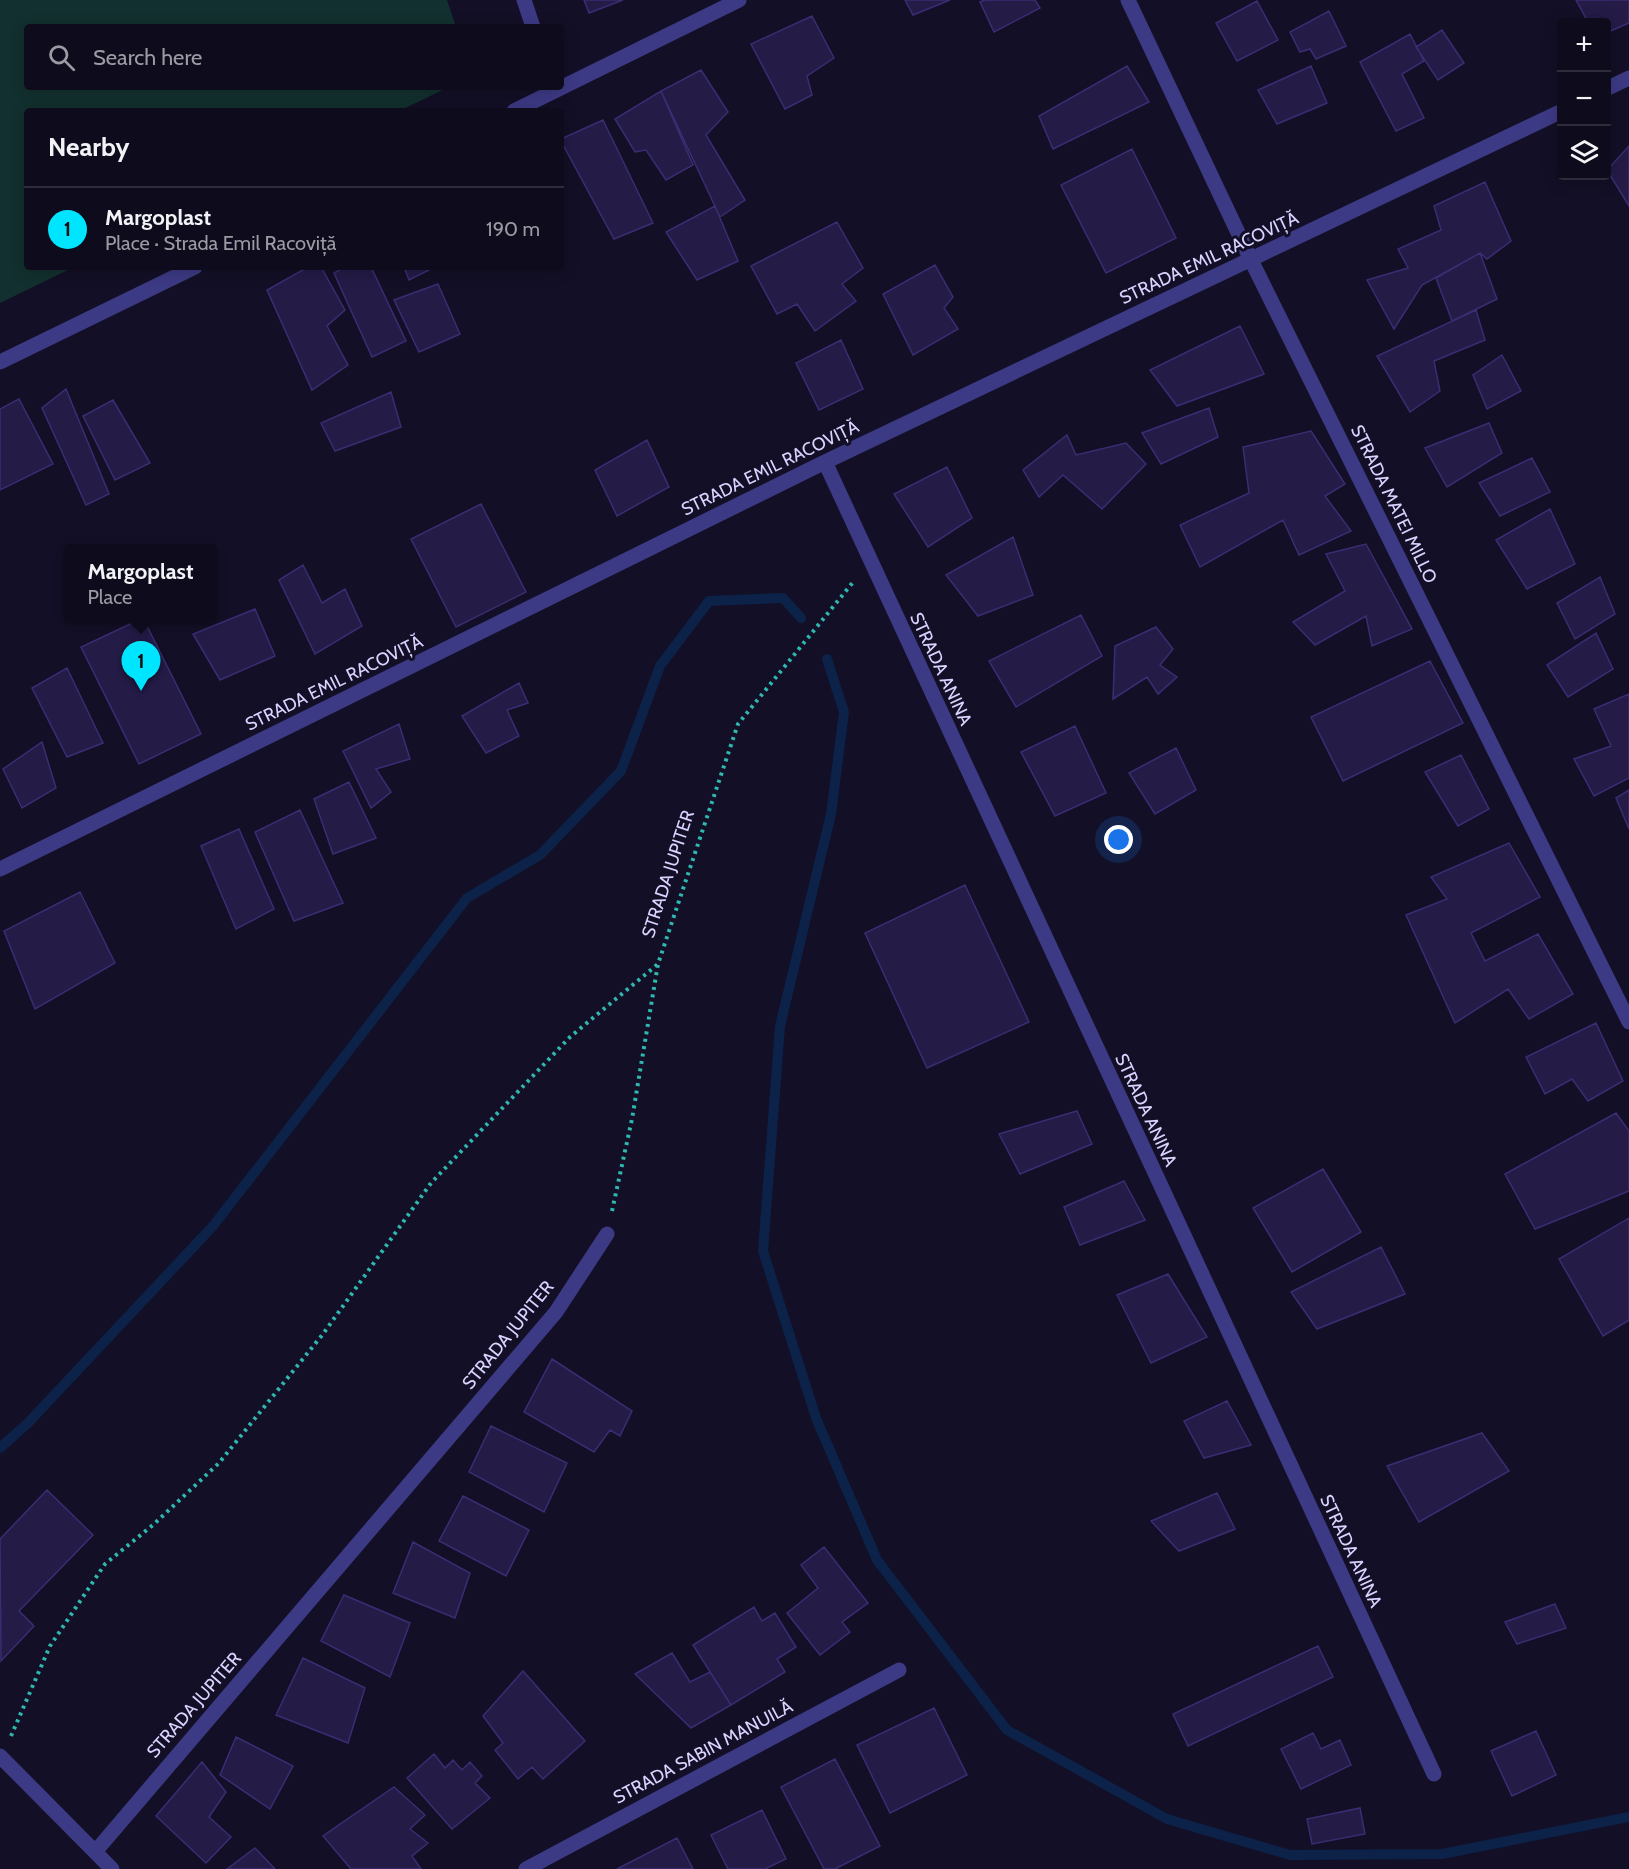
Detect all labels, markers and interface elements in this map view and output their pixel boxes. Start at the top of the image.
map controls [1557,18,1611,180]
button: + [1557,18,1611,72]
search box [24,24,564,90]
icon: search [45,41,78,74]
text: Search here [93,44,202,71]
button: − [1557,72,1611,126]
button: layers [1557,126,1611,180]
text: Nearby [48,131,129,163]
text: Margoplast [105,204,211,231]
street label: STRADA EMIL RACOVIȚĂ [1116,207,1302,310]
text: 1 [64,217,71,241]
text: 190 m [486,217,540,241]
text: Place · Strada Emil Racoviță [105,231,336,255]
street label: STRADA EMIL RACOVIȚĂ [678,415,863,521]
street label: STRADA MATEI MILLO [1346,421,1442,587]
popup [64,544,217,622]
text: Margoplast [88,558,194,585]
text: Place [88,585,132,609]
street label: STRADA ANINA [905,609,977,729]
street label: STRADA EMIL RACOVIȚĂ [242,630,427,736]
pin: 1 [122,642,160,691]
street label: STRADA JUPITER [637,807,699,941]
your location [1104,825,1133,854]
street label: STRADA ANINA [1110,1050,1182,1170]
street label: STRADA JUPITER [458,1276,558,1394]
street label: STRADA ANINA [1315,1491,1387,1611]
street label: STRADA JUPITER [142,1647,246,1762]
street label: STRADA SABIN MANUILĂ [610,1695,796,1809]

